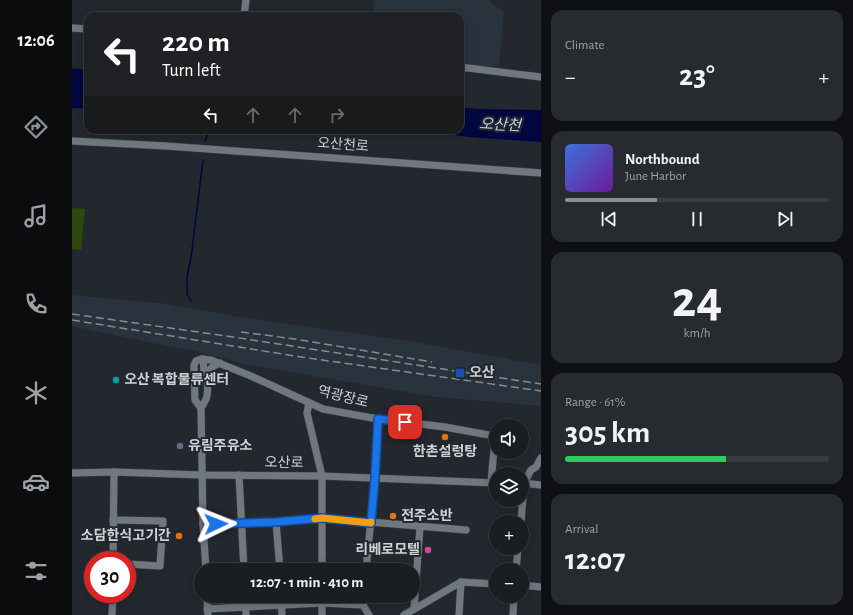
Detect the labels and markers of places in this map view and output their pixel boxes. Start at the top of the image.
place label: 오산 [469,365,495,380]
marker: 오산 [454,367,466,379]
place label: 오산 복합물류센터 [124,371,229,387]
marker: 오산 복합물류센터 [111,375,121,385]
pin [388,405,422,439]
marker: 한촌설렁탕 [440,432,450,442]
place label: 유림주유소 [188,438,253,453]
marker: 유림주유소 [175,441,185,451]
place label: 한촌설렁탕 [413,443,477,459]
place label: 전주소반 [401,508,453,523]
marker: 전주소반 [388,511,398,521]
place label: 소담한식고기간 [81,527,171,543]
marker: 소담한식고기간 [174,531,184,541]
place label: 리베로모텔 [356,542,420,557]
marker: 리베로모텔 [423,545,433,555]

